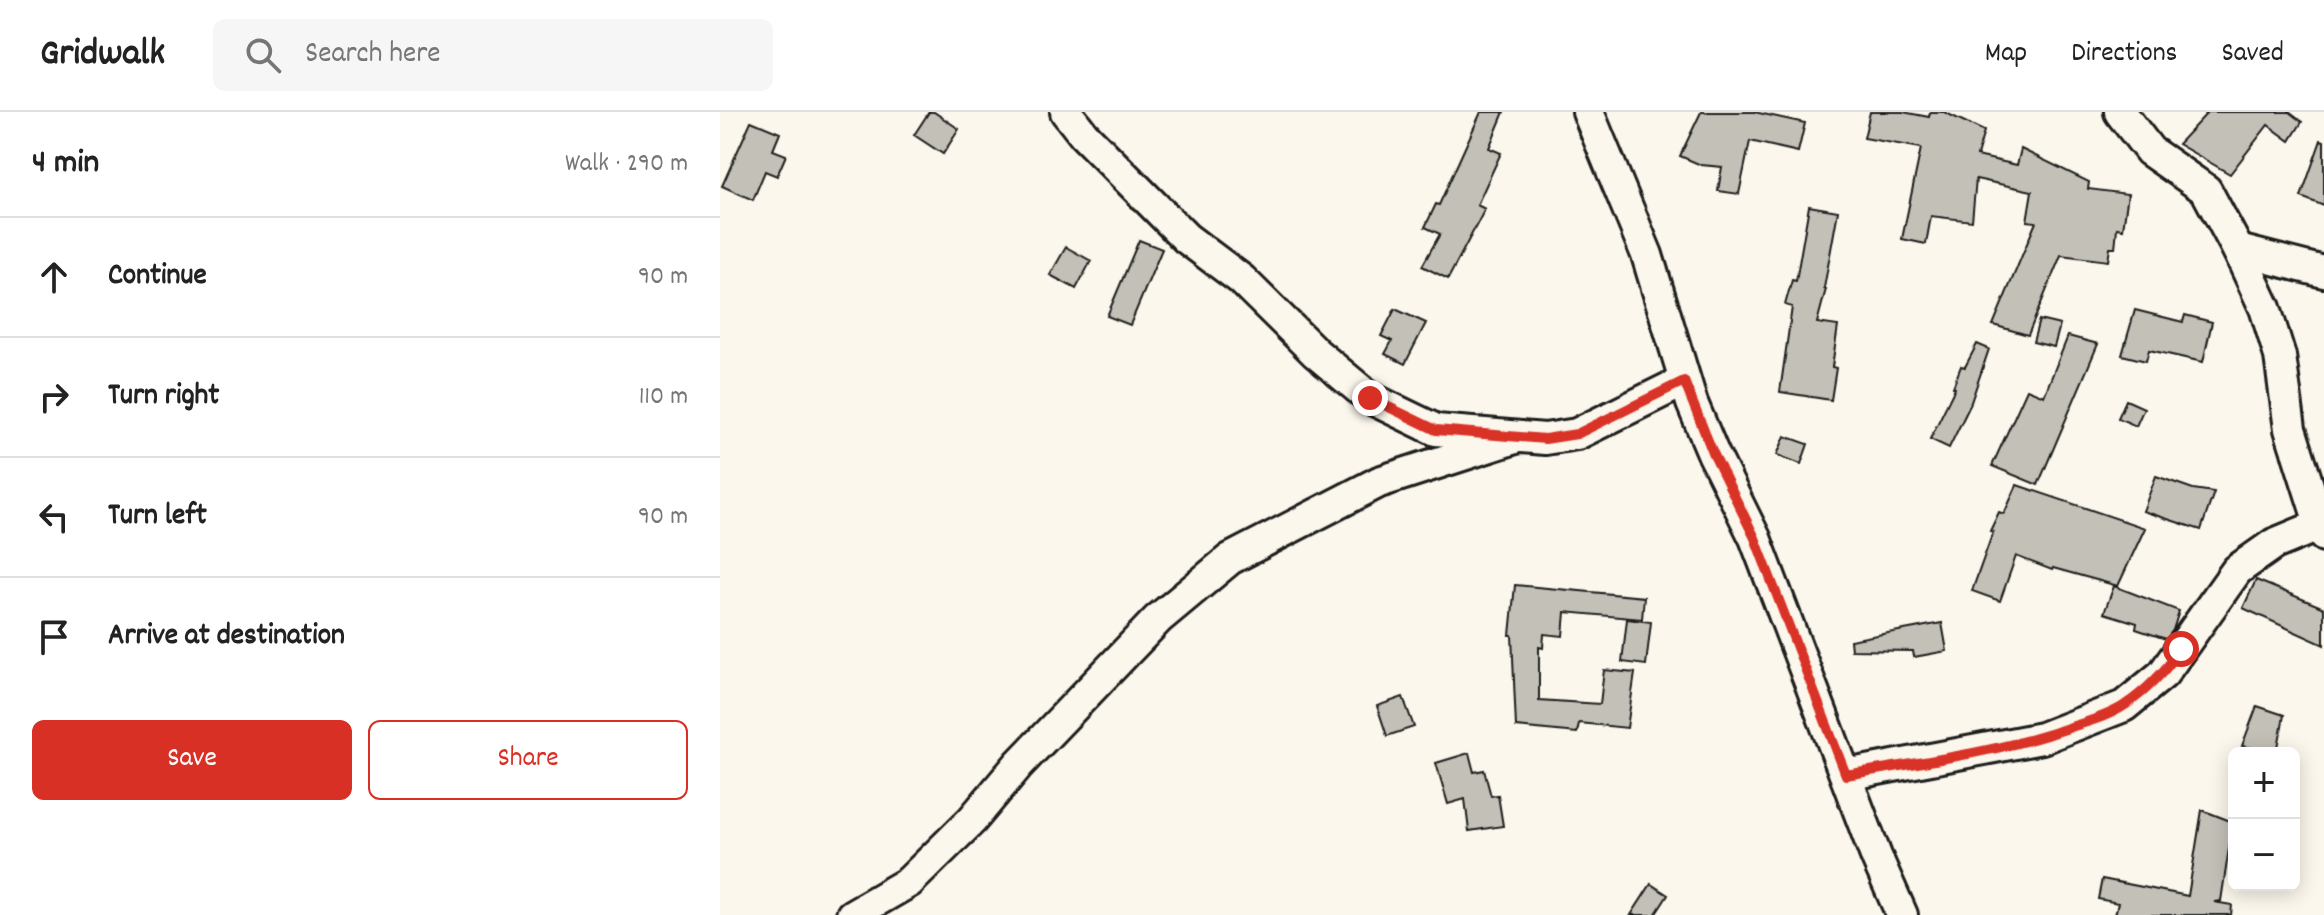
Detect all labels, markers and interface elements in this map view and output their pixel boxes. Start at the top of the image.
search box [213,19,773,91]
text: Gridwalk [40,28,165,83]
icon: search [241,33,285,77]
text: Search here [305,34,441,77]
text: Map [1985,35,2027,75]
text: Directions [2071,35,2177,75]
text: Saved [2221,35,2284,75]
text: 4 min [32,140,99,189]
text: Walk · 290 m [565,146,688,183]
icon: ahead [32,255,76,299]
text: Continue [108,256,207,299]
text: 90 m [638,259,688,296]
icon: right [32,375,76,419]
text: Turn right [108,376,219,419]
text: 110 m [639,379,688,416]
route end [1352,380,1388,416]
icon: left [32,495,76,539]
text: Turn left [108,496,207,539]
text: 90 m [638,499,688,536]
icon: arrive [32,615,76,659]
text: Arrive at destination [108,616,345,659]
route start [2163,631,2199,667]
button: Save [32,720,352,800]
button: Share [368,720,688,800]
map controls [2228,747,2300,891]
button: + [2228,747,2300,819]
button: − [2228,819,2300,891]

